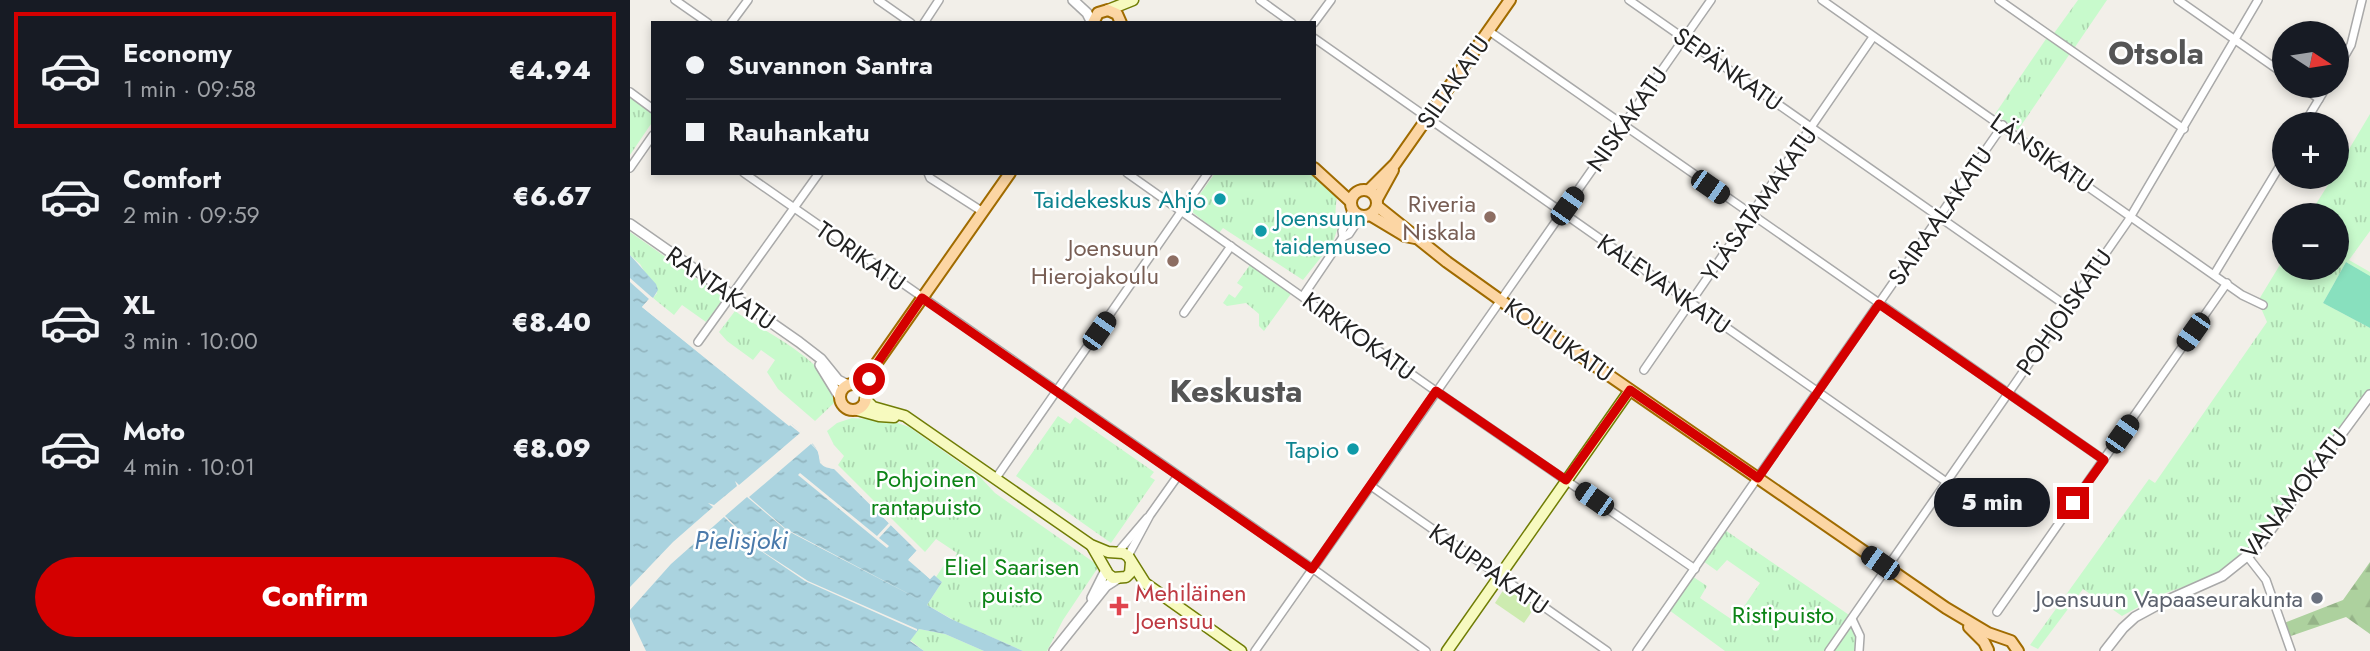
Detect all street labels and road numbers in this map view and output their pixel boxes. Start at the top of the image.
street label: SEPÄNKATU [1666,18,1790,120]
street label: SILTAKATU [1408,28,1498,136]
street label: NISKAKATU [1578,59,1676,179]
street label: LÄNSIKATU [1983,105,2101,201]
street label: YLÄSATAMAKATU [1692,119,1826,289]
street label: SAIRAALAKATU [1879,140,2001,292]
street label: TORIKATU [809,212,913,300]
street label: KALEVANKATU [1590,225,1738,343]
street label: RANTAKATU [659,237,783,339]
street label: POHJOISKATU [2008,242,2120,382]
street label: KIRKKOKATU [1295,283,1423,389]
street label: KOULUKATU [1497,290,1621,390]
street label: VANAMOKATU [2232,422,2356,566]
street label: KAUPPAKATU [1422,515,1556,623]

